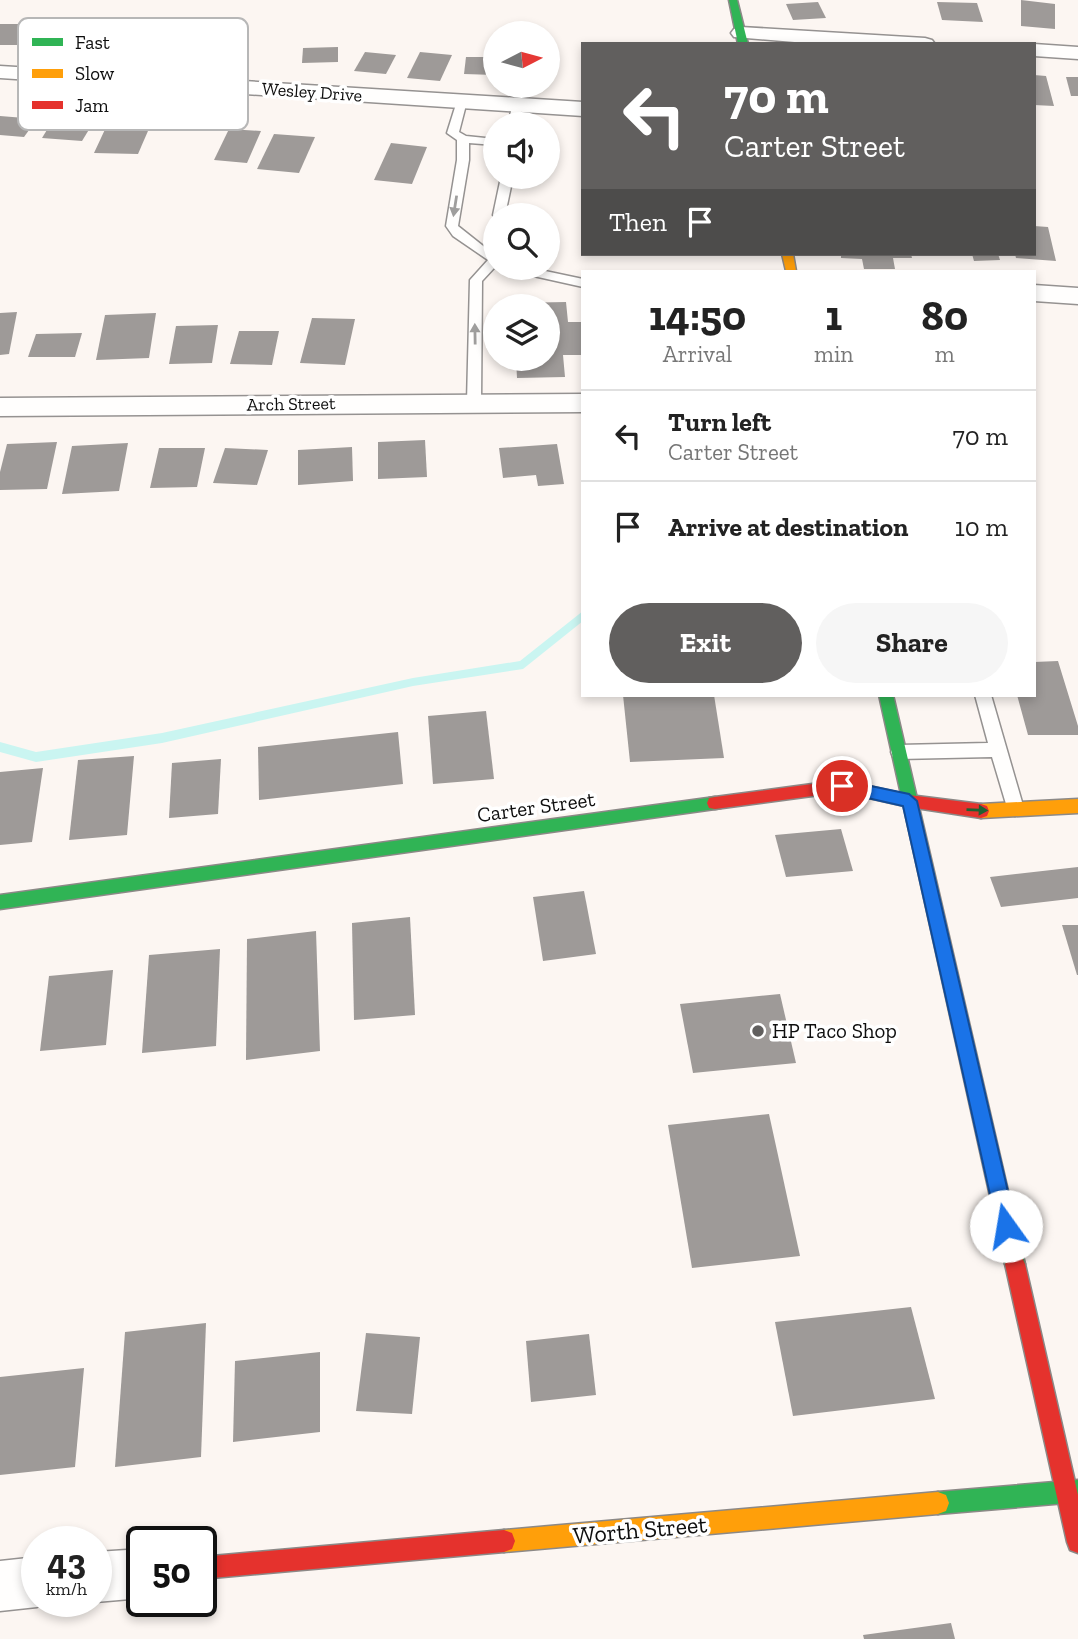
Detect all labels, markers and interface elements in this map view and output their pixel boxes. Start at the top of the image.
legend [18,18,248,130]
north arrow [483,21,560,98]
map controls [483,21,560,371]
text: Fast [75,31,110,54]
text: Slow [75,62,115,85]
text: 70 m [724,67,829,126]
icon: left [609,70,700,161]
street label: Wesley Drive [261,78,363,106]
text: Jam [75,94,109,117]
button: sound [483,112,560,189]
text: Carter Street [724,127,905,165]
one-way arrow [449,195,460,217]
button: search [483,203,560,280]
icon: arrive [681,203,719,241]
text: Then [609,206,667,238]
text: 14:50 [649,290,746,341]
text: 1 [825,290,842,341]
text: 80 [921,290,968,341]
button: layers [483,294,560,371]
one-way arrow [469,323,480,345]
text: Arrival [663,340,732,368]
text: min [814,340,854,368]
text: m [935,340,955,368]
street label: Arch Street [246,392,336,416]
text: Turn left [668,406,771,438]
icon: left [609,417,647,455]
text: 70 m [952,420,1008,452]
text: Carter Street [668,438,798,466]
icon: arrive [609,508,647,546]
text: Arrive at destination [668,511,908,543]
text: 10 m [955,511,1008,543]
button: Exit [609,603,802,683]
button: Share [816,603,1008,683]
pin [812,756,872,816]
icon: arrive [823,767,861,805]
street label: Carter Street [475,786,597,827]
one-way arrow [966,804,988,815]
place label: HP Taco Shop [772,1018,897,1043]
marker: HP Taco Shop [750,1023,766,1039]
position arrow [969,1189,1043,1263]
street label: Worth Street [572,1509,708,1550]
speed limit sign: 50 [126,1526,217,1617]
text: 43 [47,1541,86,1583]
text: km/h [46,1578,87,1600]

